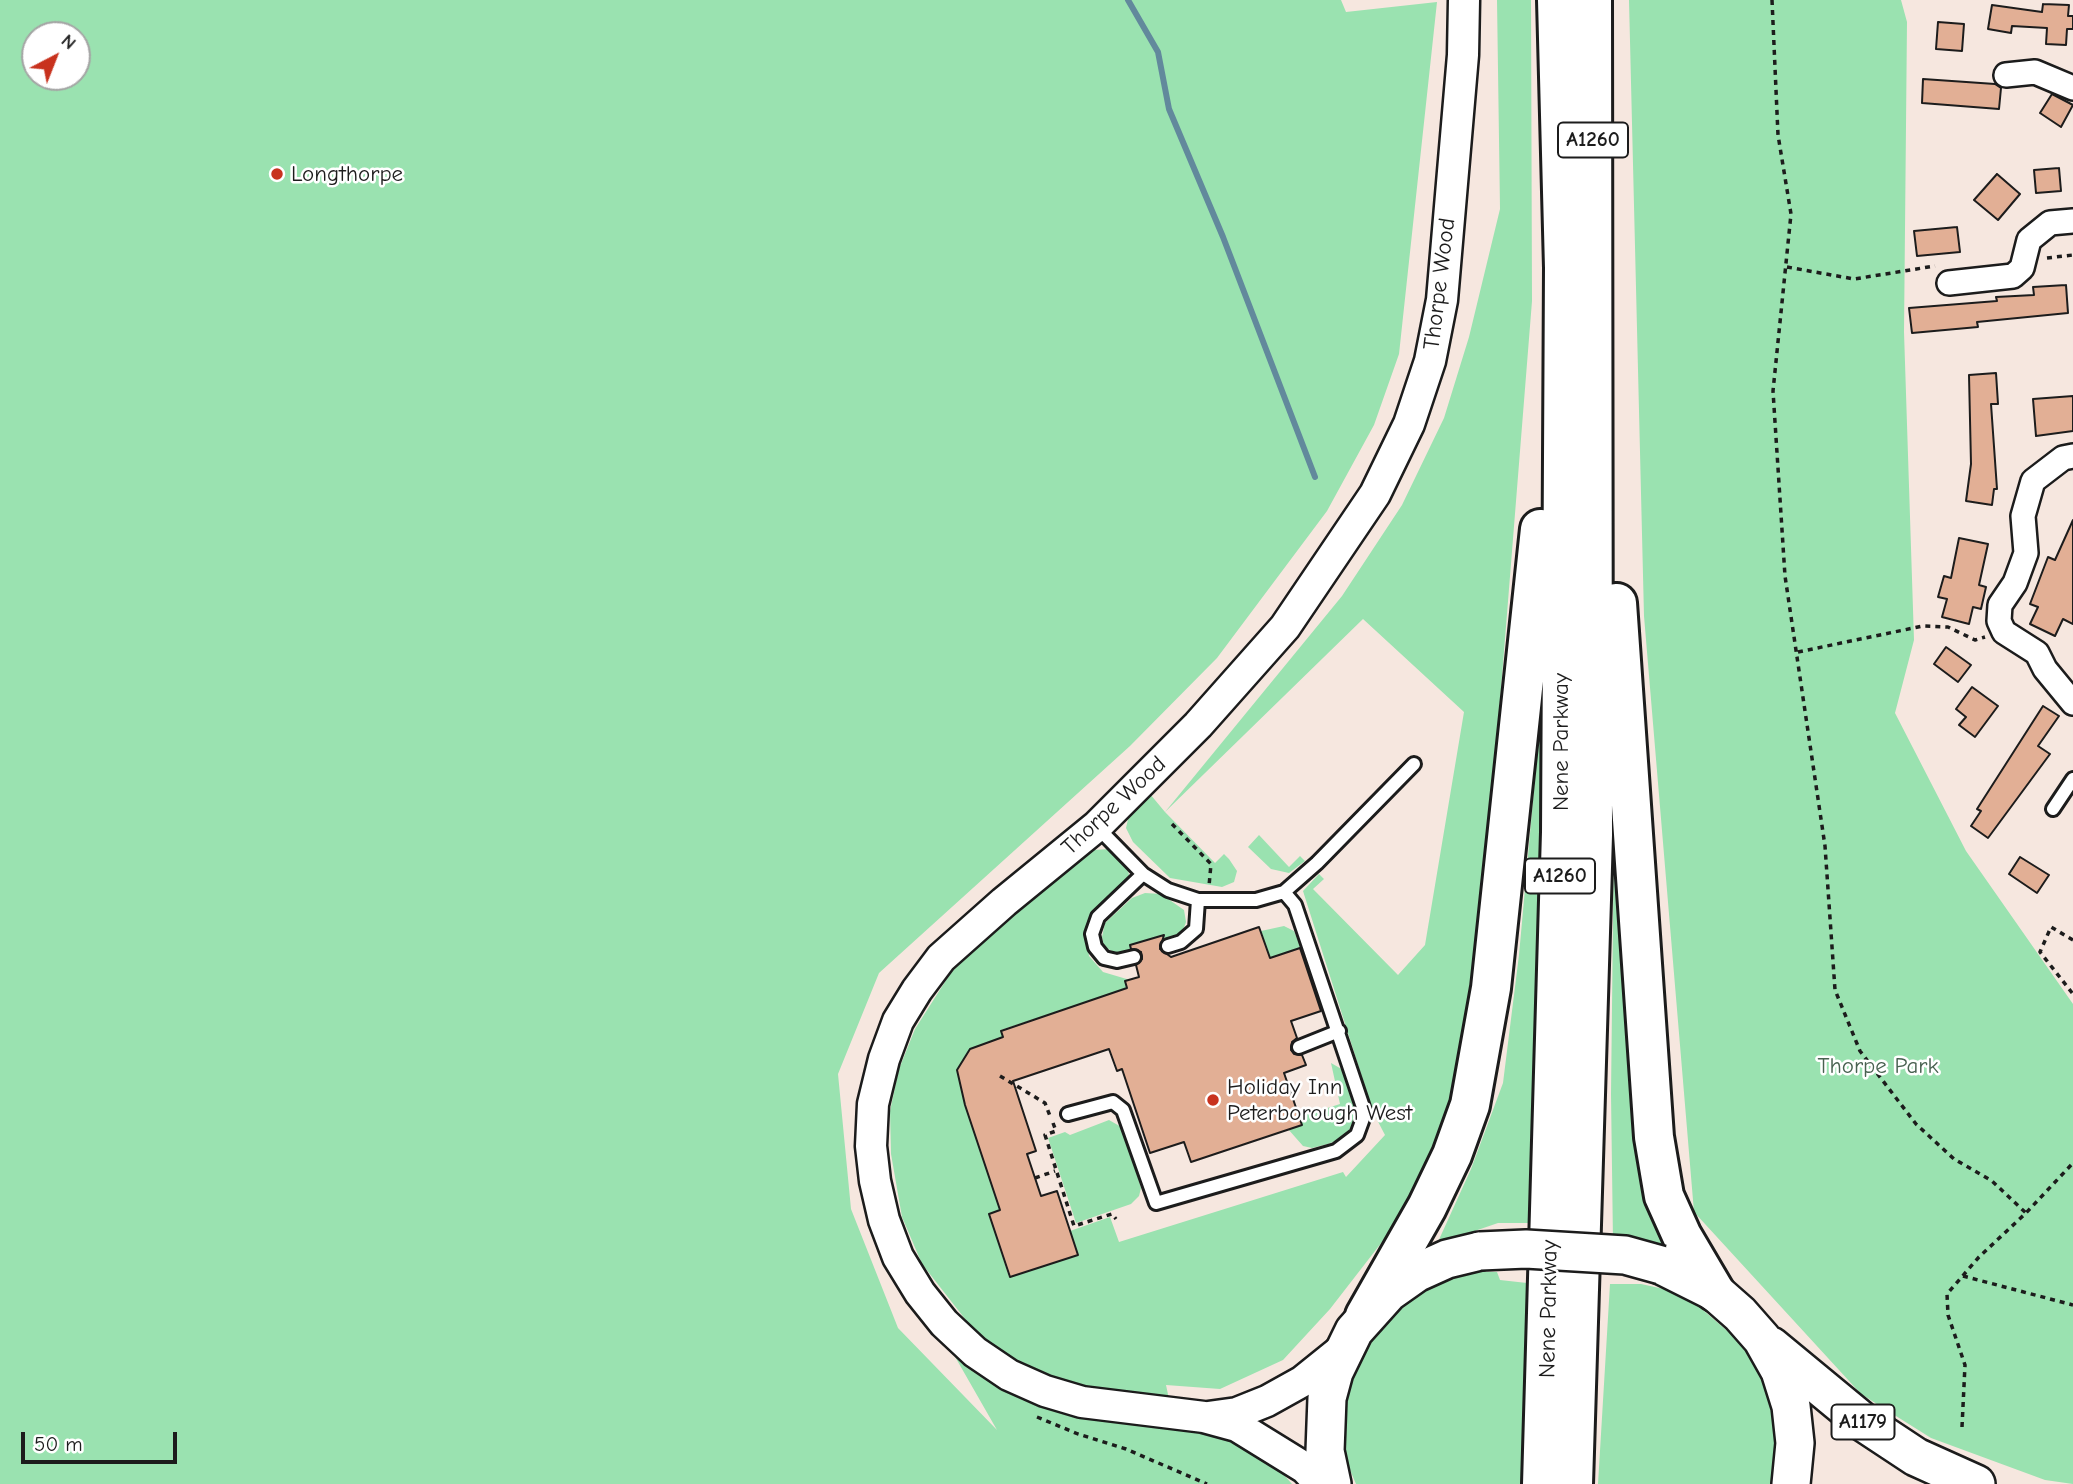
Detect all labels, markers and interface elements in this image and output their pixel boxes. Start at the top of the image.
north arrow [21,21,91,91]
text: N [57,30,81,54]
road number: A1260 [1558,122,1628,158]
place label: Longthorpe [291,160,403,188]
marker: Longthorpe [269,166,285,182]
street label: Thorpe Wood [1418,217,1462,351]
street label: Nene Parkway [1547,673,1575,811]
street label: Thorpe Wood [1056,751,1172,861]
road number: A1260 [1525,858,1595,894]
park label: Thorpe Park [1817,1052,1939,1080]
place label: Holiday Inn Peterborough West [1227,1073,1412,1127]
marker: Holiday Inn Peterborough West [1205,1092,1221,1108]
street label: Nene Parkway [1534,1240,1564,1378]
road number: A1179 [1832,1404,1895,1440]
scale bar [24,1418,180,1462]
text: 50 m [34,1432,83,1456]

